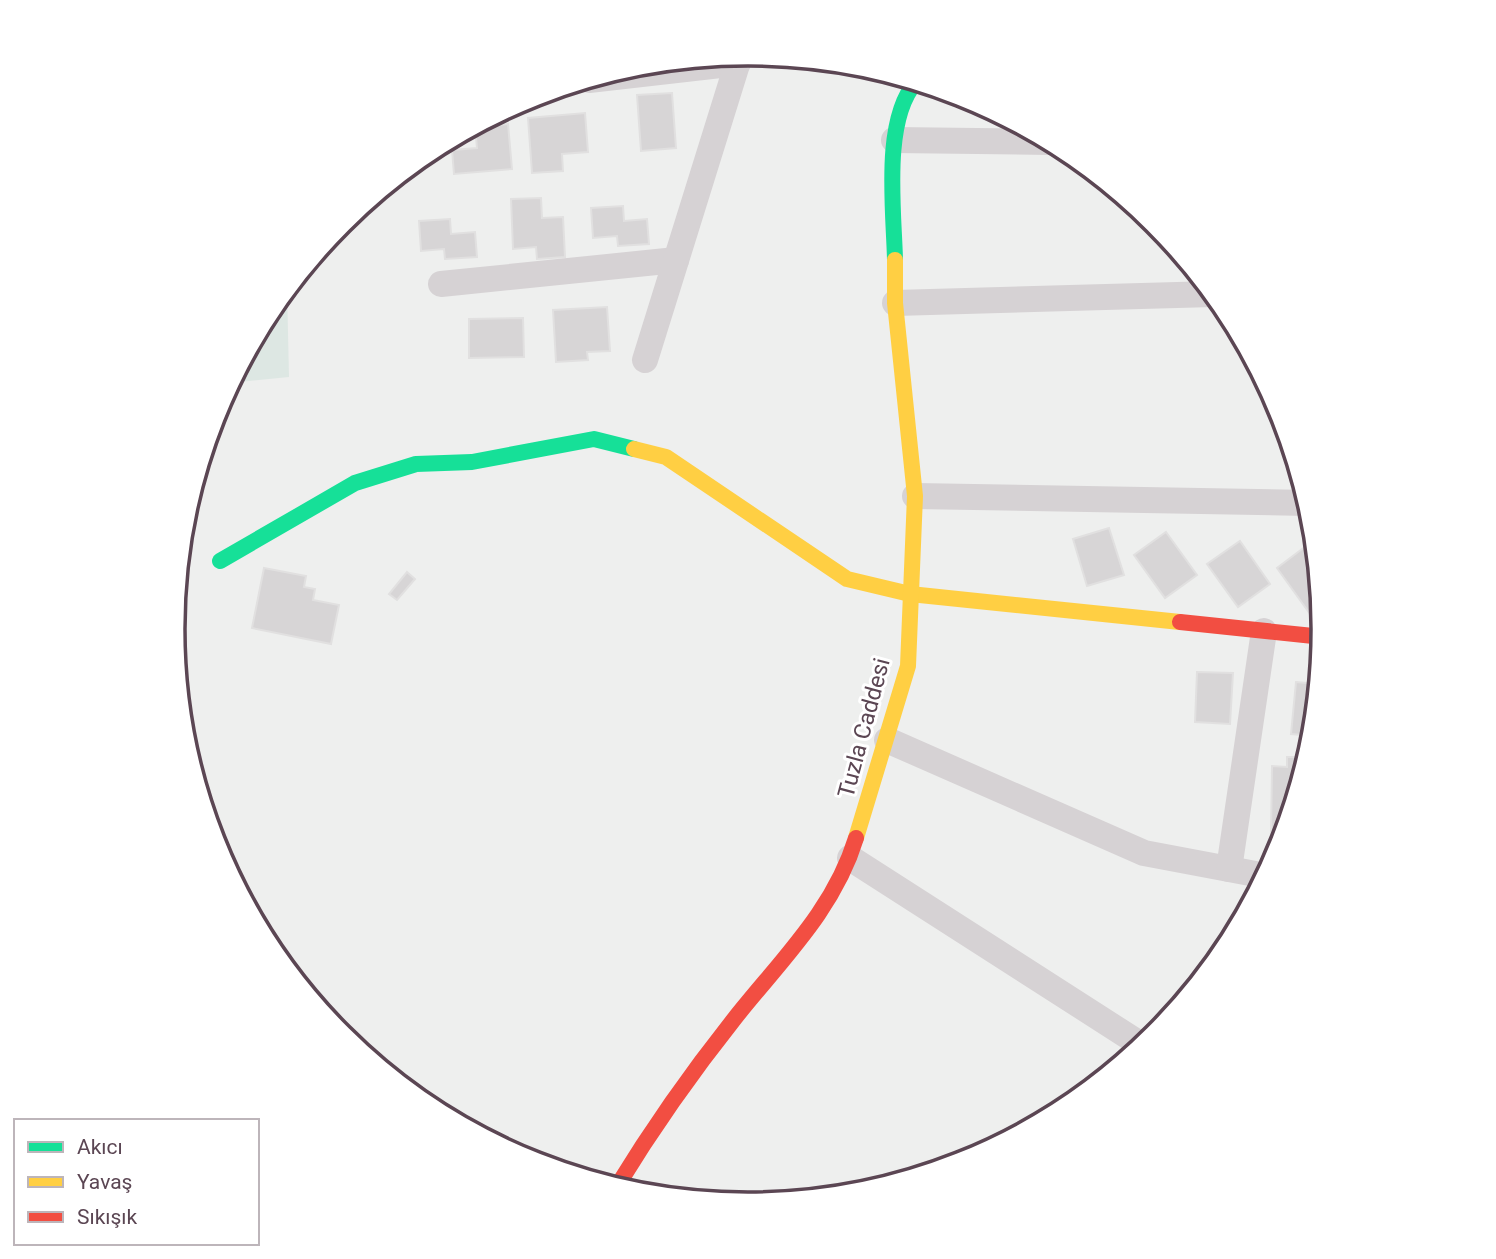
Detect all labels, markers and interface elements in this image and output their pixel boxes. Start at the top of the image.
street label: Tuzla Caddesi [832,655,896,801]
legend [14,1119,259,1245]
text: Akıcı [77,1135,123,1159]
text: Yavaş [77,1170,132,1194]
text: Sıkışık [77,1205,138,1229]

